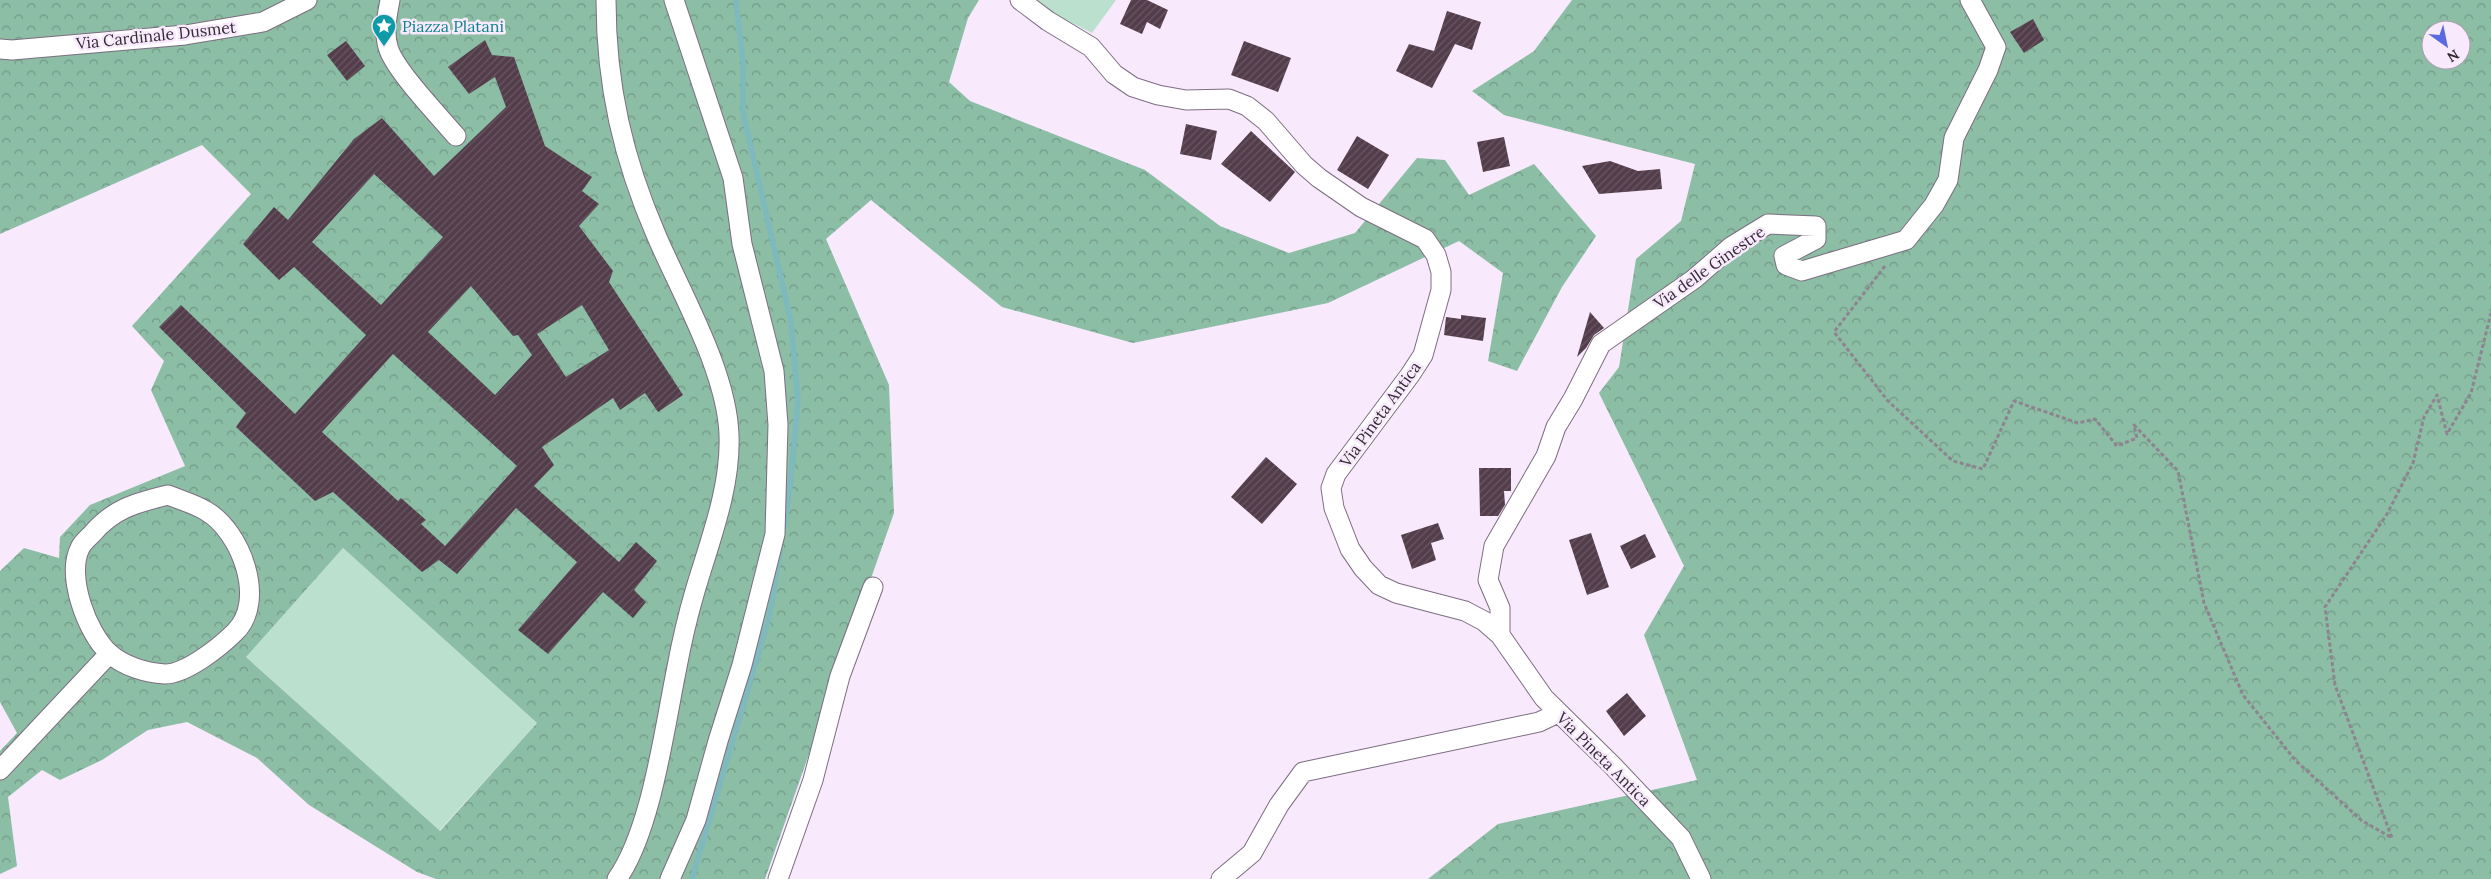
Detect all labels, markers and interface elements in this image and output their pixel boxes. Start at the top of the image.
place icon: Piazza Platani [371,13,397,47]
place label: Piazza Platani [402,16,504,36]
street label: Via Cardinale Dusmet [74,17,238,53]
north arrow [2421,20,2471,70]
text: N [2443,45,2463,66]
street label: Via delle Ginestre [1649,221,1769,313]
street label: Via Pineta Antica [1334,357,1425,471]
street label: Via Pineta Antica [1552,707,1655,810]

